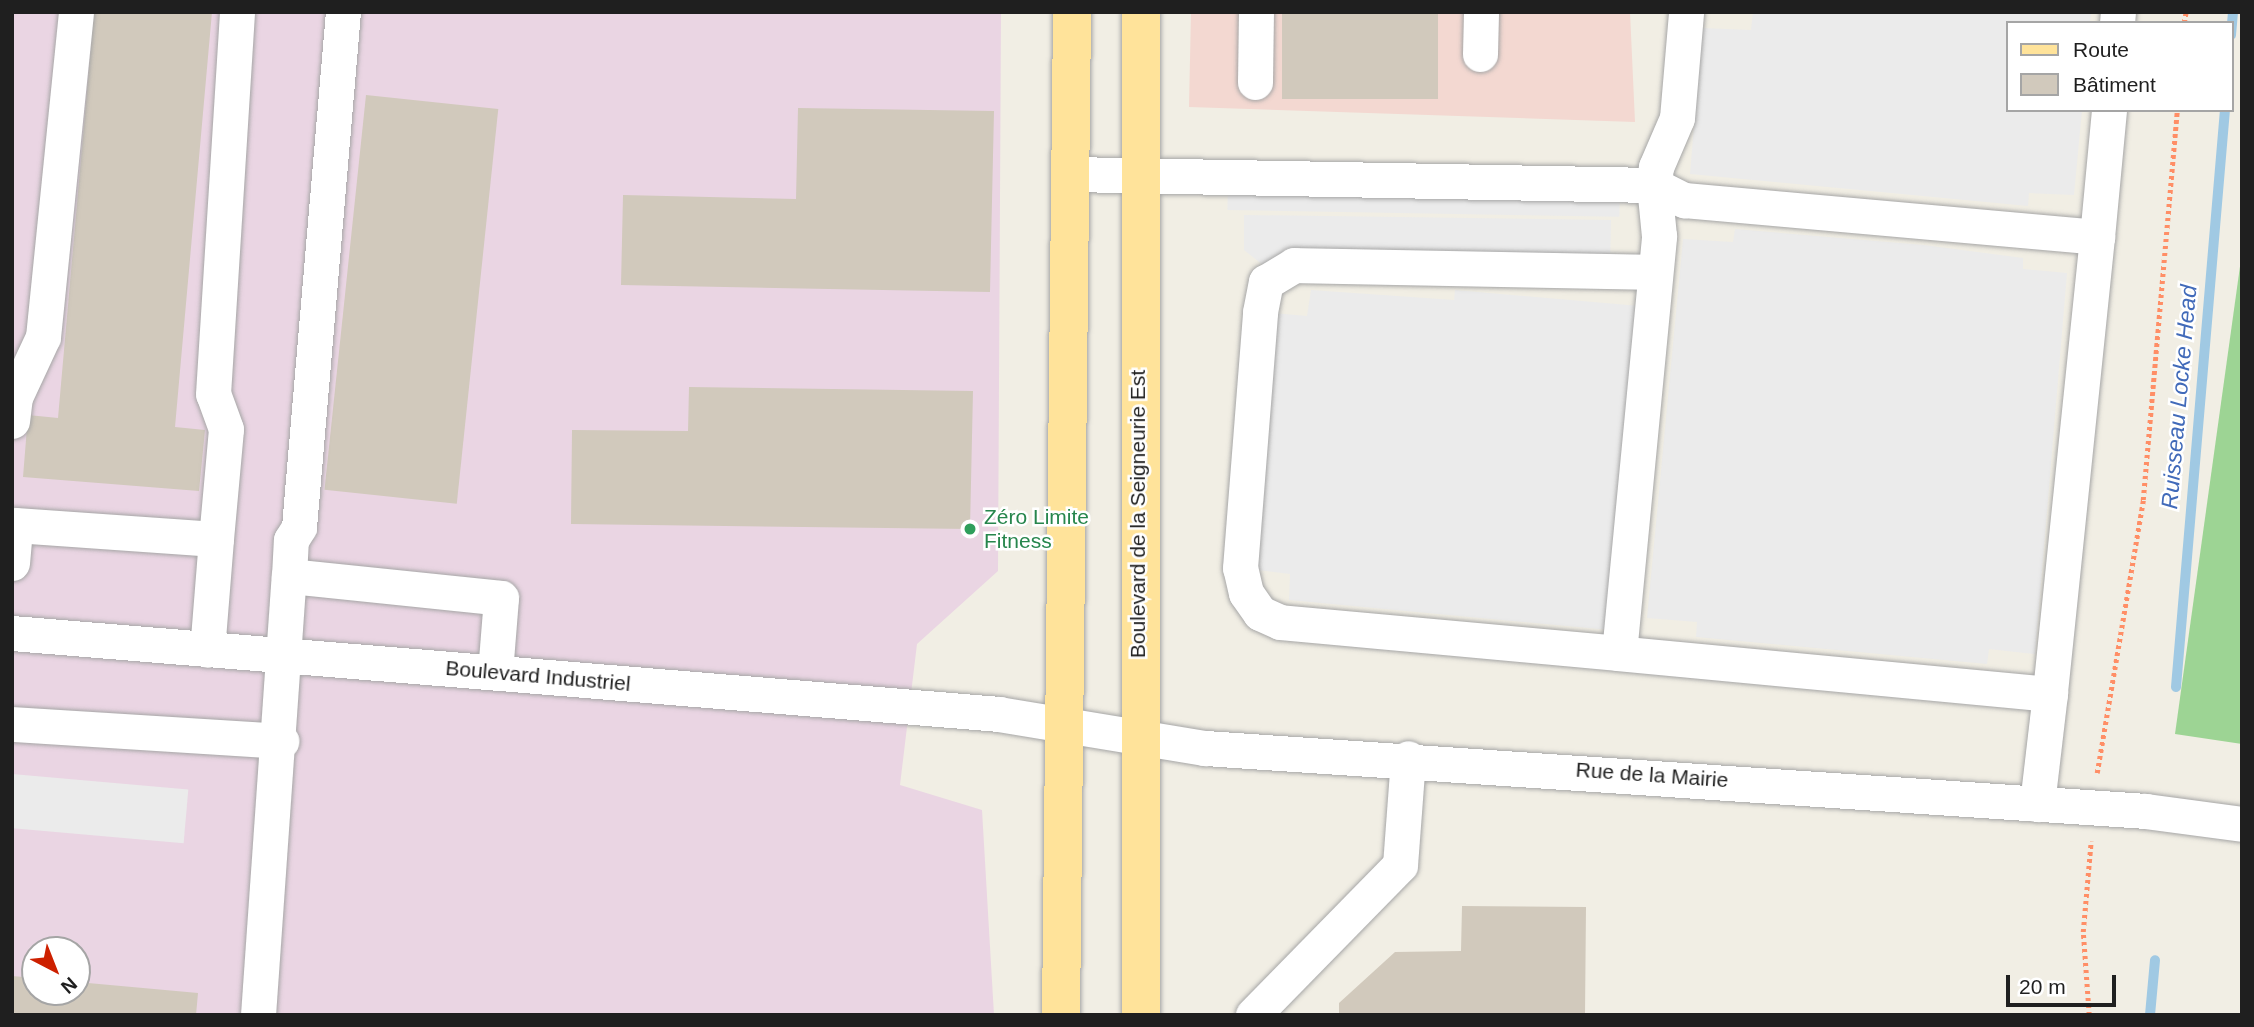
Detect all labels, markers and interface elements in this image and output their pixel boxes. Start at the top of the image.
legend [2006,21,2233,112]
text: Route [2073,38,2129,61]
text: Bâtiment [2073,73,2156,96]
water label: Ruisseau Locke Head [2155,284,2203,510]
street label: Boulevard de la Seigneurie Est [1125,370,1151,658]
place label: Zéro Limite Fitness [984,504,1089,554]
marker: Zéro Limite Fitness [962,521,978,537]
street label: Boulevard Industriel [444,655,632,697]
street label: Rue de la Mairie [1575,757,1729,793]
north arrow [21,936,91,1006]
scale bar [2009,960,2119,1004]
text: N [57,973,81,998]
text: 20 m [2019,975,2066,998]

